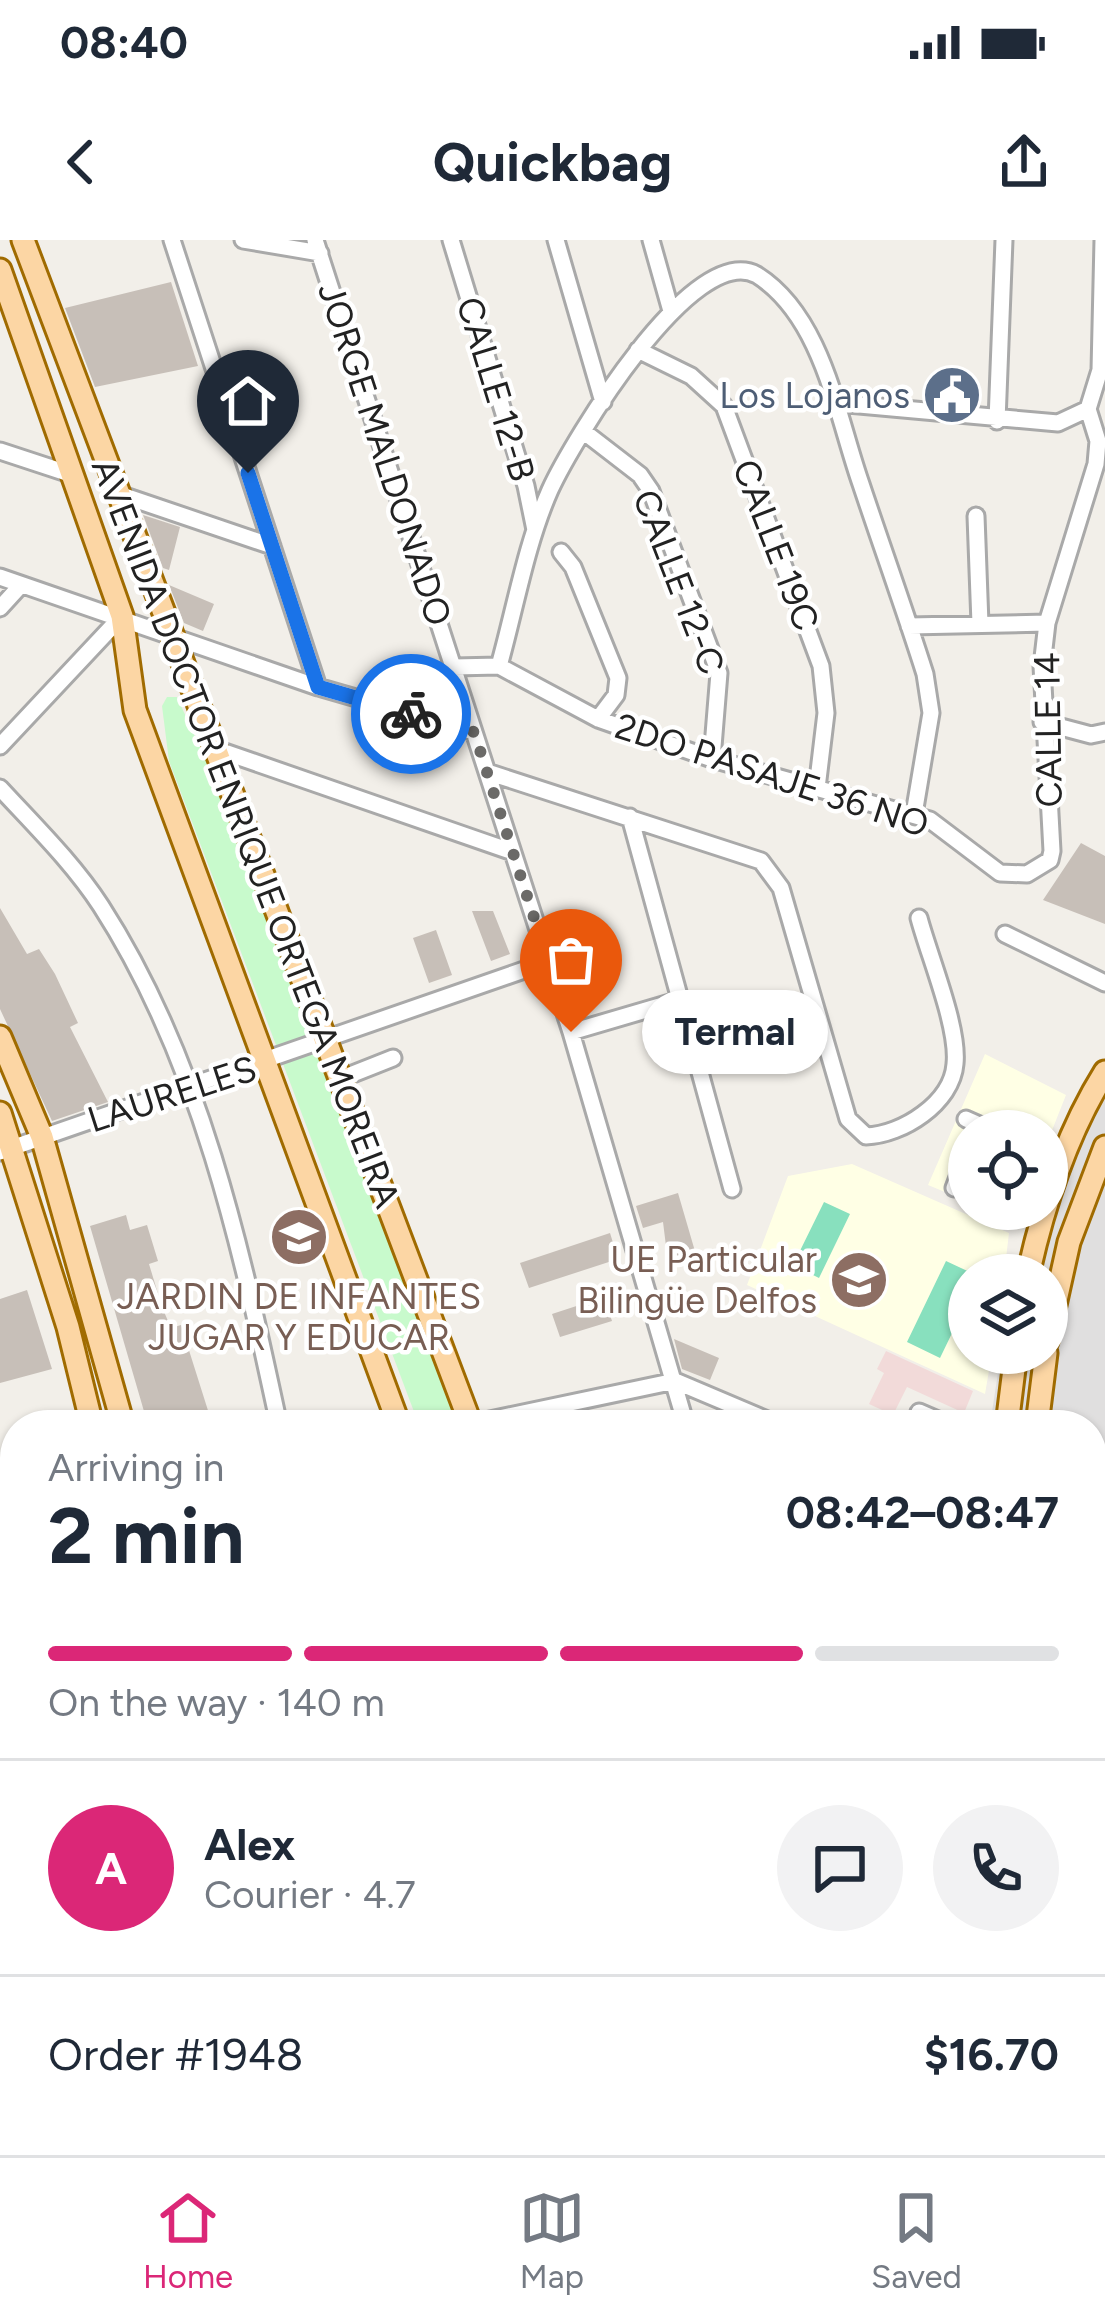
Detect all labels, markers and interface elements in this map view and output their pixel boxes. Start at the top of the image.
text: 08:40 [60,15,188,69]
icon: back [48,129,114,195]
icon: share [991,129,1057,195]
text: Quickbag [433,130,672,195]
street label: JORGE MALDONADO [309,277,461,631]
street label: CALLE 12-B [448,292,544,486]
pin [197,350,299,473]
public building icon: Los Lojanos [921,364,983,426]
icon: home [215,368,281,434]
place label: Los Lojanos [719,374,910,417]
street label: AVENIDA DOCTOR ENRIQUE ORTEGA MOREIRA [83,452,409,1214]
street label: CALLE 19C [724,454,828,636]
street label: CALLE 12-C [624,484,734,680]
street label: CALLE 14 [1025,652,1071,808]
courier [351,654,471,774]
icon: bike [378,681,444,747]
street label: 2DO PASAJE 36 NO [610,704,934,846]
pin [520,909,622,1032]
icon: bag [538,927,604,993]
callout: Termal [643,990,829,1074]
text: Termal [675,1008,795,1055]
street label: LAURELES [82,1047,262,1141]
map controls [948,1110,1068,1374]
button: locate [948,1110,1068,1230]
school or university icon: JARDIN DE INFANTES JUGAR Y EDUCAR [268,1206,330,1268]
place label: UE Particular Bilingüe Delfos [577,1238,817,1322]
school or university icon: UE Particular Bilingüe Delfos [828,1249,890,1311]
button: layers [948,1254,1068,1374]
place label: JARDIN DE INFANTES JUGAR Y EDUCAR [117,1275,481,1359]
text: Arriving in [48,1444,224,1491]
text: 08:42–08:47 [786,1485,1059,1539]
text: 2 min [48,1489,244,1583]
text: On the way · 140 m [48,1679,385,1726]
button: chat [777,1805,903,1931]
button: phone [933,1805,1059,1931]
text: Alex [204,1817,295,1871]
text: A [95,1841,127,1895]
text: Courier · 4.7 [204,1871,416,1918]
text: Order #1948 [48,2027,303,2081]
text: $16.70 [924,2027,1059,2081]
tab: Home [143,2185,233,2296]
tab: Map [519,2185,585,2296]
tab: Saved [871,2185,962,2296]

